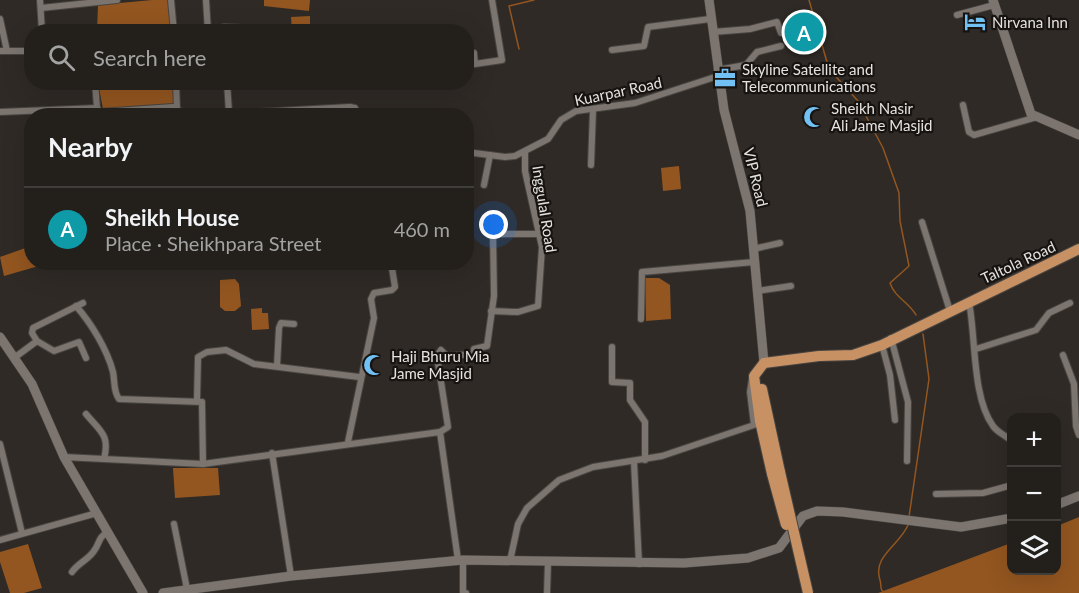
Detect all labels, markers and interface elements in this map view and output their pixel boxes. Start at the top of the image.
pin: A [784,9,824,54]
hotel icon: Nirvana Inn [963,10,987,34]
place label: Nirvana Inn [992,13,1068,31]
search box [24,24,474,90]
icon: search [45,41,78,74]
text: Search here [93,44,206,71]
place label: Skyline Satellite and Telecommunications [742,60,876,95]
office icon: Skyline Satellite and Telecommunications [713,66,737,90]
street label: Kuarpar Road [573,73,663,109]
place label: Sheikh Nasir Ali Jame Masjid [831,99,933,134]
mosque icon: Sheikh Nasir Ali Jame Masjid [802,105,826,129]
text: Nearby [48,131,133,163]
street label: VIP Road [740,146,772,208]
street label: Inggulal Road [529,164,561,254]
text: Sheikh House [105,204,239,231]
your location [479,210,508,239]
text: A [61,217,74,241]
text: 460 m [394,217,450,241]
text: Place · Sheikhpara Street [105,231,322,255]
street label: Taltola Road [978,237,1058,287]
place label: Haji Bhuru Mia Jame Masjid [391,347,490,382]
mosque icon: Haji Bhuru Mia Jame Masjid [362,353,386,377]
map controls [1007,413,1061,575]
button: + [1007,413,1061,467]
button: − [1007,467,1061,521]
button: layers [1007,521,1061,575]

